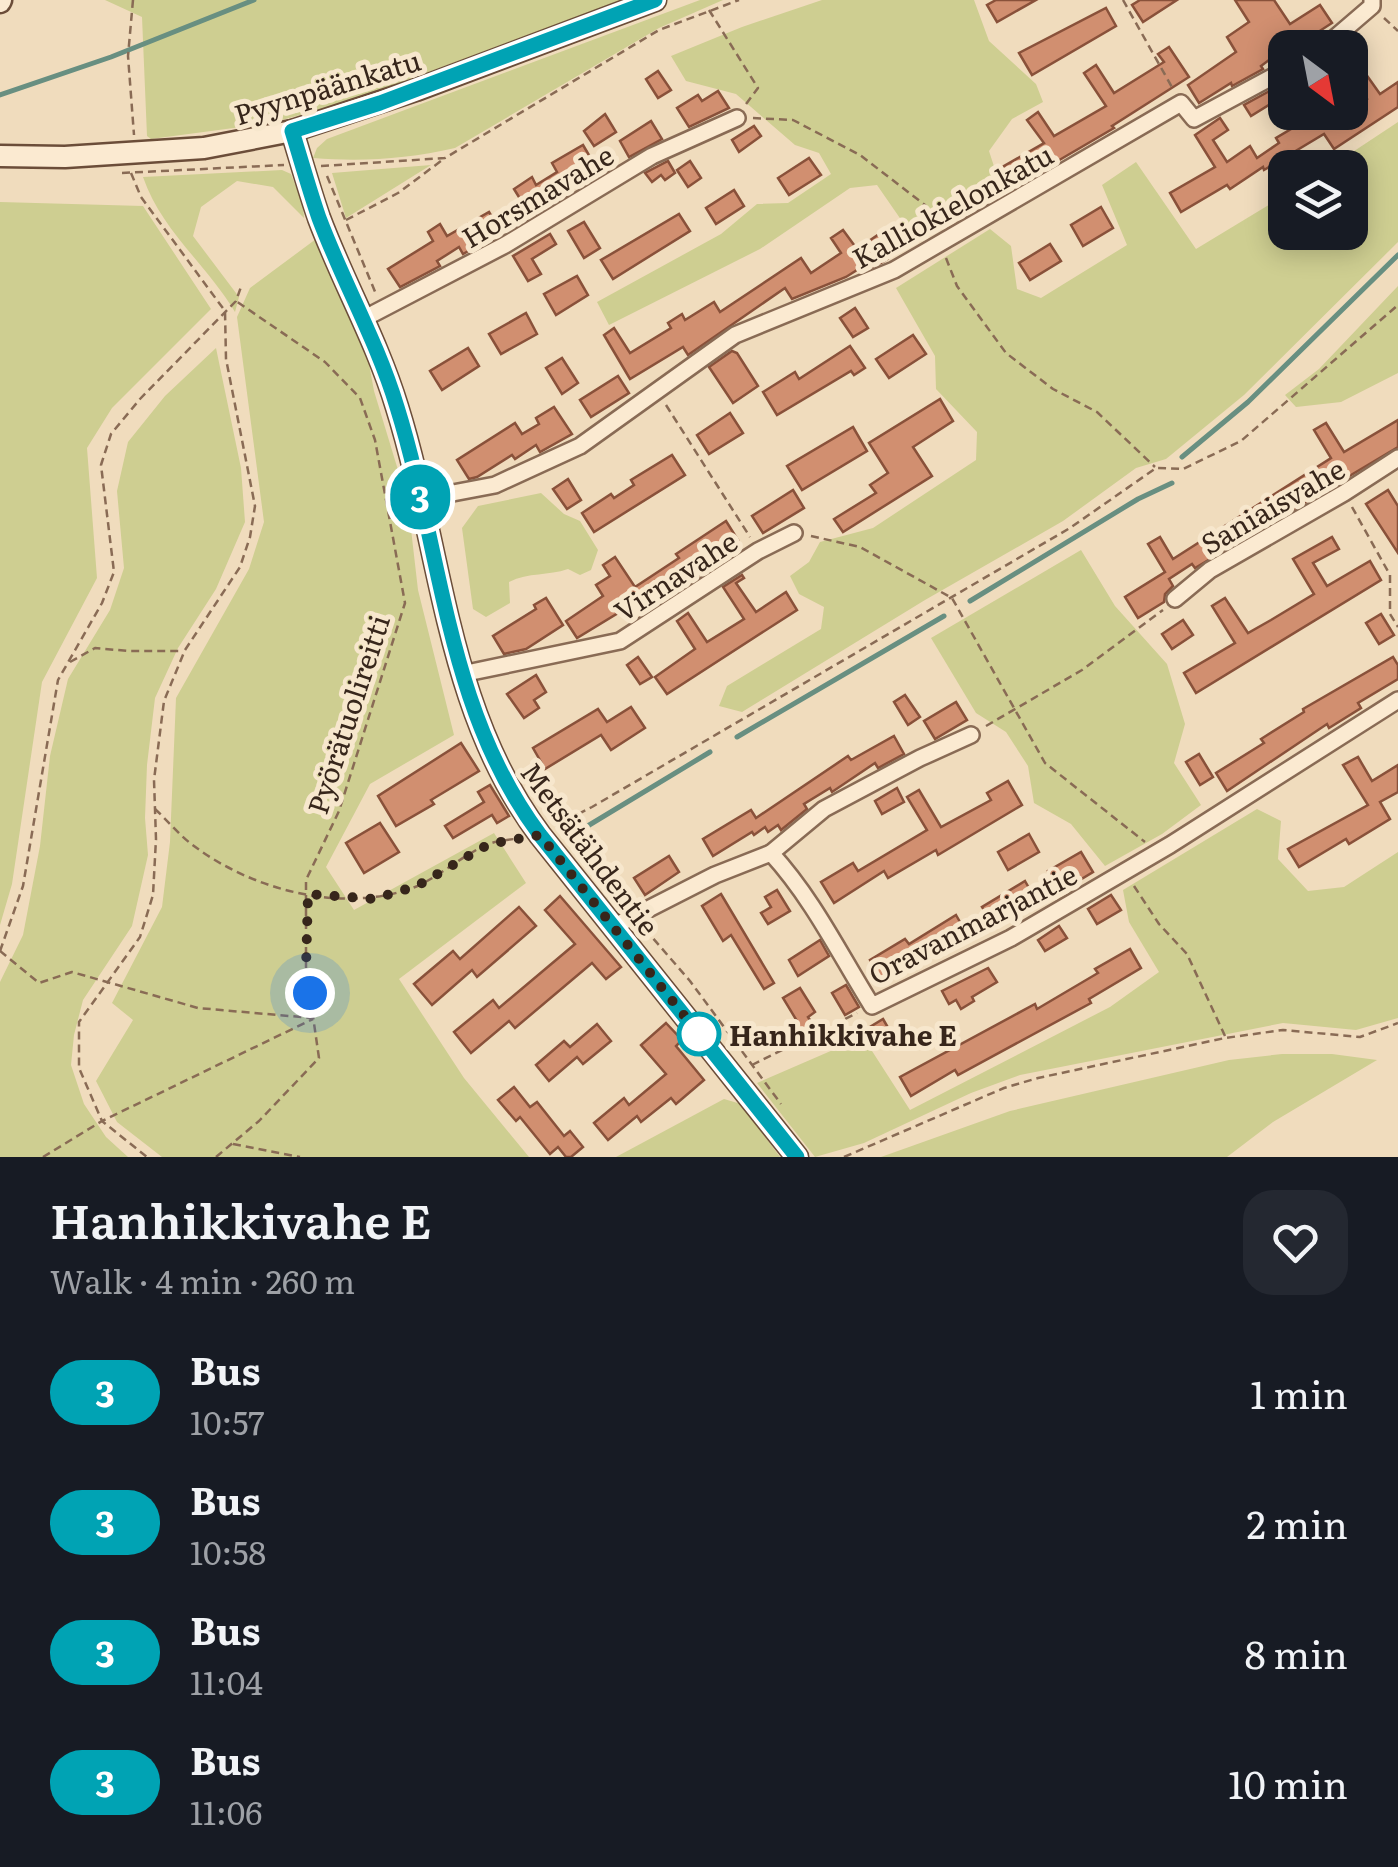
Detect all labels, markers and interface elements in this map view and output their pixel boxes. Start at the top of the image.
north arrow [1268,30,1368,130]
map controls [1268,30,1368,250]
street label: Pyynpäänkatu [228,38,426,134]
street label: Kalliokielonkatu [844,132,1060,278]
street label: Horsmavahe [453,133,621,257]
button: layers [1268,150,1368,250]
street label: Saniaisvahe [1192,447,1352,563]
line badge: 3 [388,464,452,530]
text: 3 [410,471,430,523]
street label: Virnavahe [605,519,745,631]
street label: Pyörätuolireitti [295,609,399,819]
street label: Metsätähdentie [512,752,670,944]
street label: Oravanmarjantie [861,852,1083,994]
your location [285,968,335,1018]
marker: Hanhikkivahe E [678,1013,720,1055]
place label: Hanhikkivahe E [729,1013,957,1055]
text: Hanhikkivahe E [50,1183,431,1254]
button: heart [1243,1190,1348,1295]
text: Walk · 4 min · 260 m [50,1256,355,1304]
text: Bus [190,1340,261,1397]
text: 1 min [1250,1364,1348,1421]
text: 3 [95,1366,115,1418]
text: 10:57 [190,1397,265,1445]
text: Bus [190,1470,261,1527]
text: 2 min [1246,1494,1348,1551]
text: 3 [95,1496,115,1548]
text: 10:58 [190,1527,266,1575]
text: Bus [190,1600,261,1657]
text: 8 min [1245,1624,1348,1681]
text: 3 [95,1626,115,1678]
text: 11:04 [190,1657,263,1705]
text: Bus [190,1730,261,1787]
text: 10 min [1228,1754,1348,1811]
text: 3 [95,1756,115,1808]
text: 11:06 [190,1787,262,1835]

